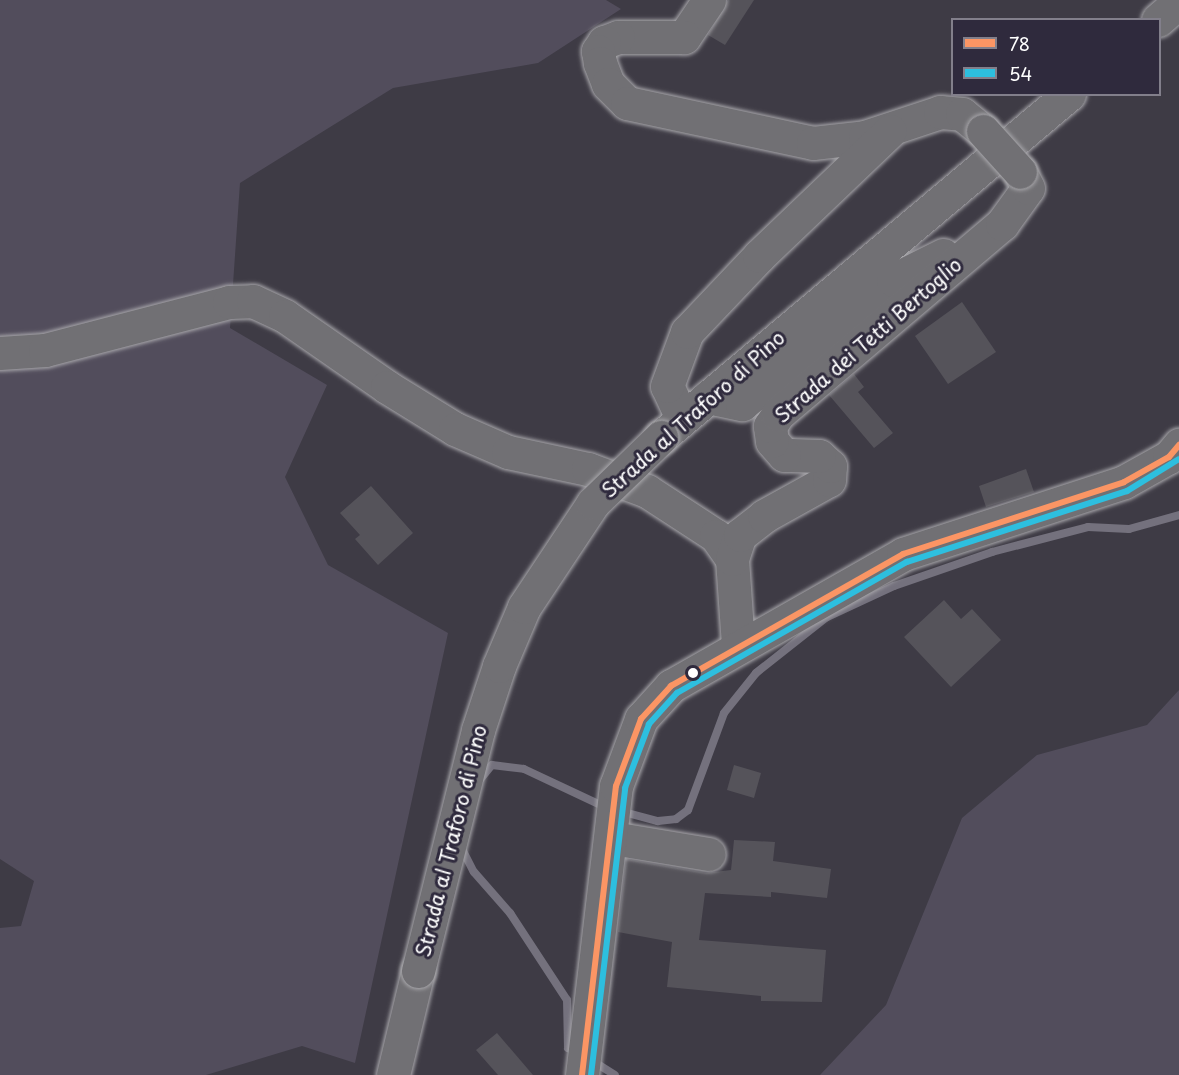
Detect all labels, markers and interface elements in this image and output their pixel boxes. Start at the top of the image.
legend [951,18,1161,96]
text: 78 [1009,30,1030,57]
text: 54 [1009,60,1032,87]
street label: Strada dei Tetti Bertoglio [769,251,967,429]
street label: Strada al Traforo di Pino [596,325,790,503]
unlabelled marker [687,667,699,679]
street label: Strada al Traforo di Pino [410,722,492,960]

